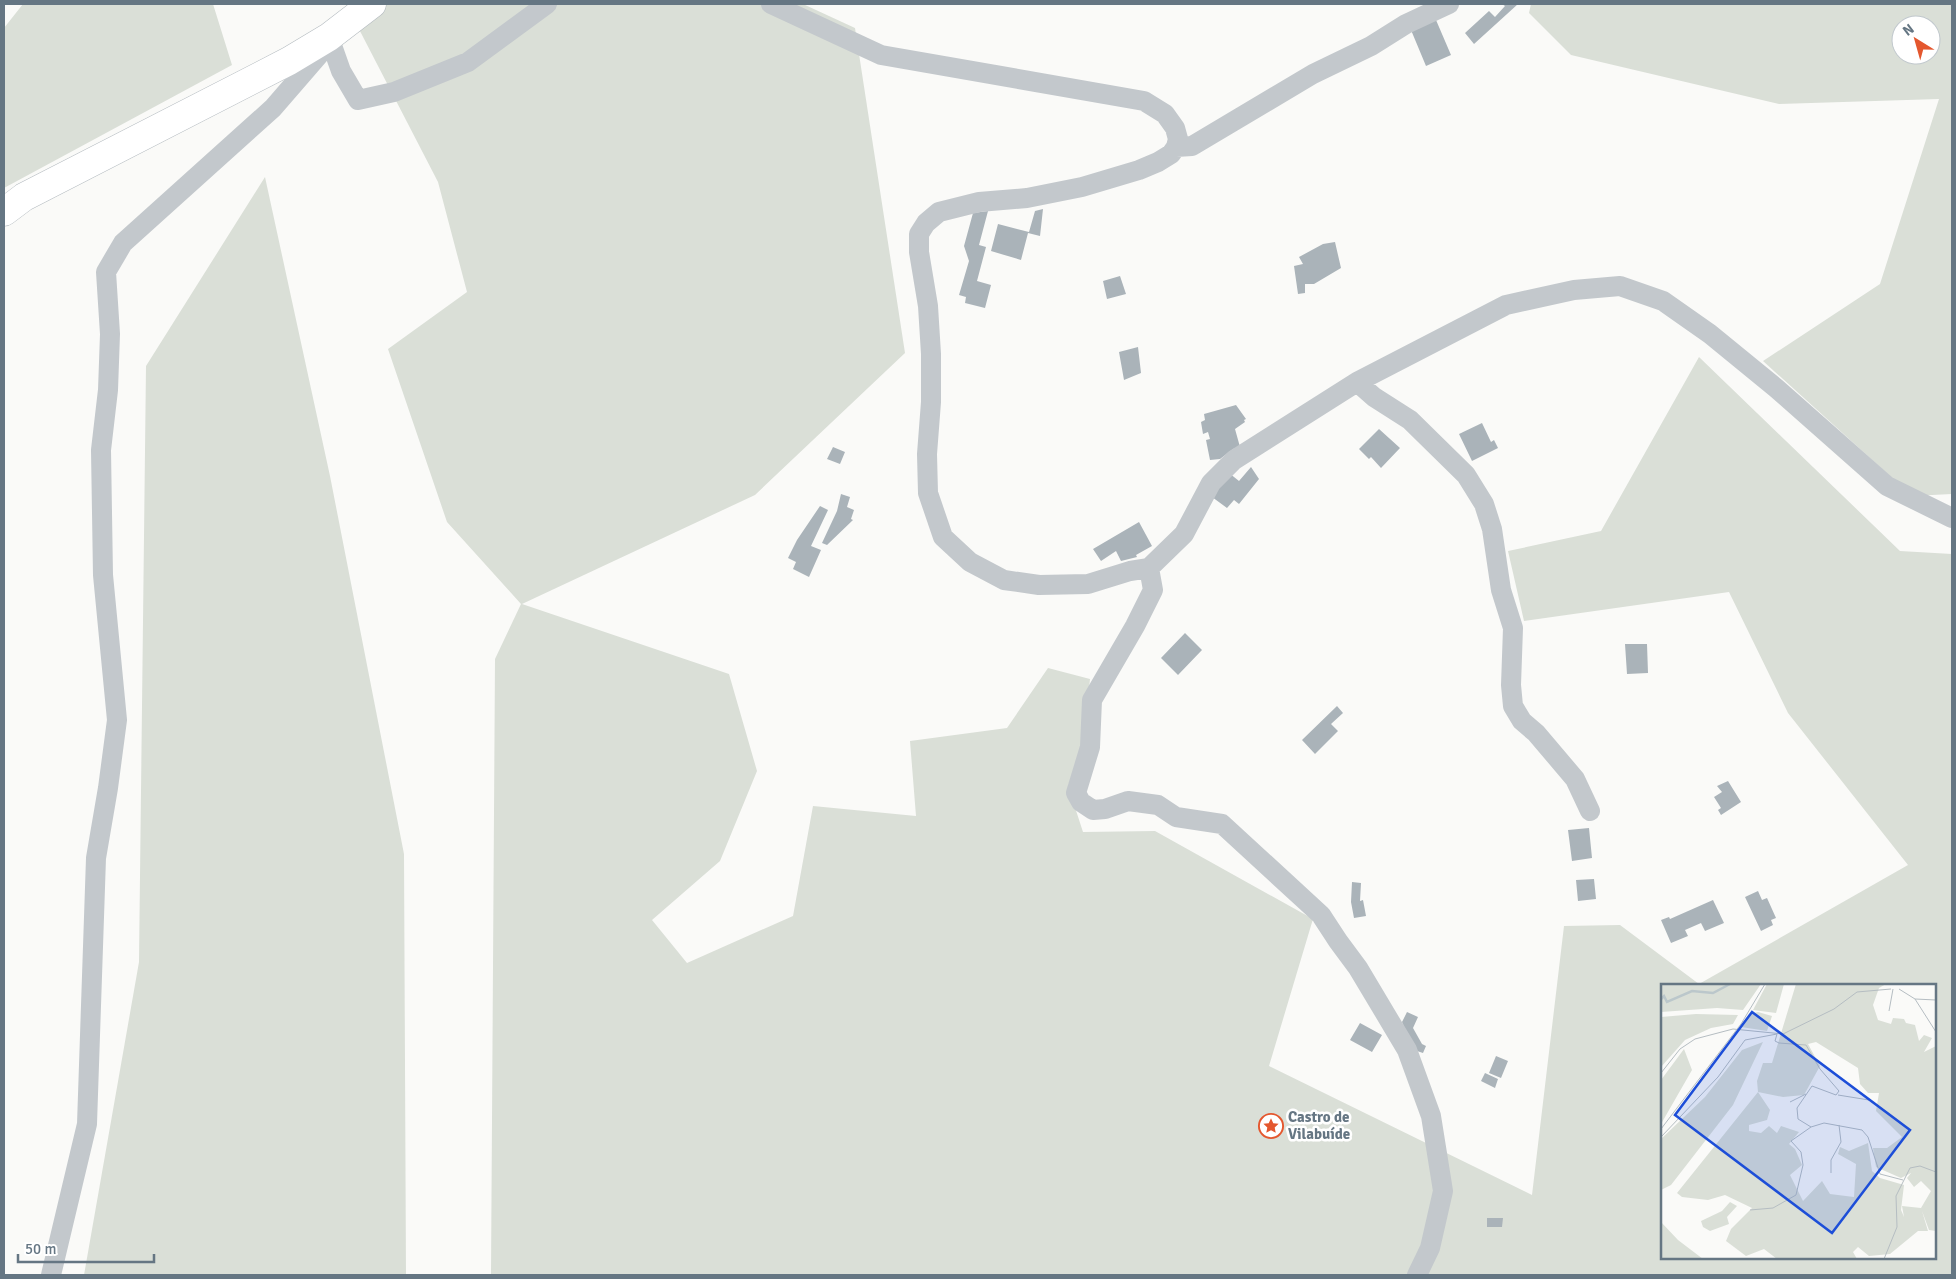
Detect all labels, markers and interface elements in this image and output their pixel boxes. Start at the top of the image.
north arrow [1891,15,1941,65]
text: N [1899,20,1917,40]
inset map [1661,984,1936,1259]
place label: Castro de Vilabuíde [1288,1108,1350,1143]
place icon: Castro de Vilabuíde [1258,1113,1284,1139]
scale bar [18,1232,154,1264]
text: 50 m [25,1240,56,1258]

